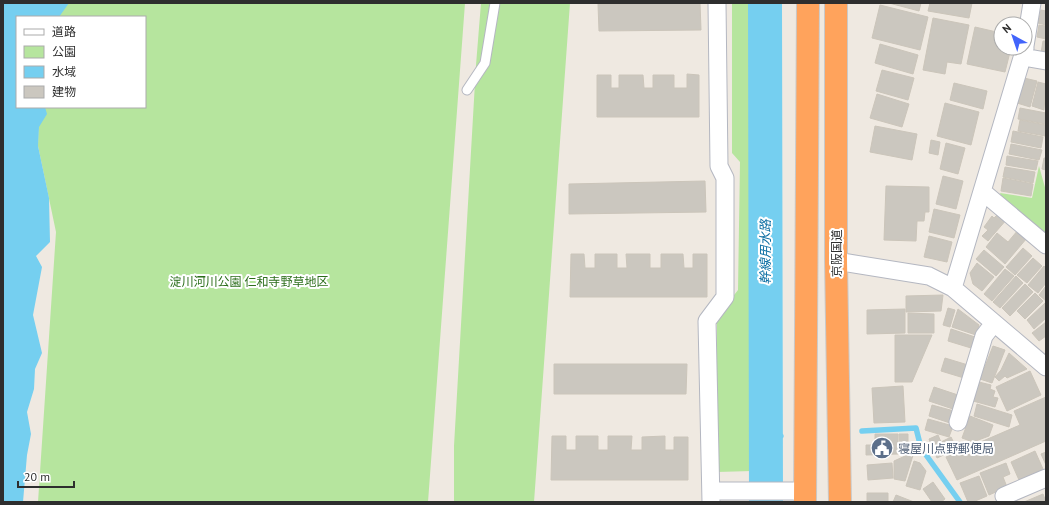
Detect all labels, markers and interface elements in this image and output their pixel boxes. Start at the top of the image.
legend [16,16,146,108]
north arrow [993,16,1033,56]
text: N [999,21,1014,36]
text: 道路 [52,24,76,39]
text: 公園 [52,44,76,59]
text: 水域 [52,64,76,79]
text: 建物 [52,84,76,99]
water label: 幹線用水路 [757,219,774,285]
street label: 京阪国道 [829,229,844,277]
park label: 淀川河川公園 仁和寺野草地区 [169,274,329,289]
public building icon: 寝屋川点野郵便局 [869,435,895,461]
place label: 寝屋川点野郵便局 [898,441,994,456]
scale bar [18,463,74,489]
text: 20 m [24,469,50,484]

